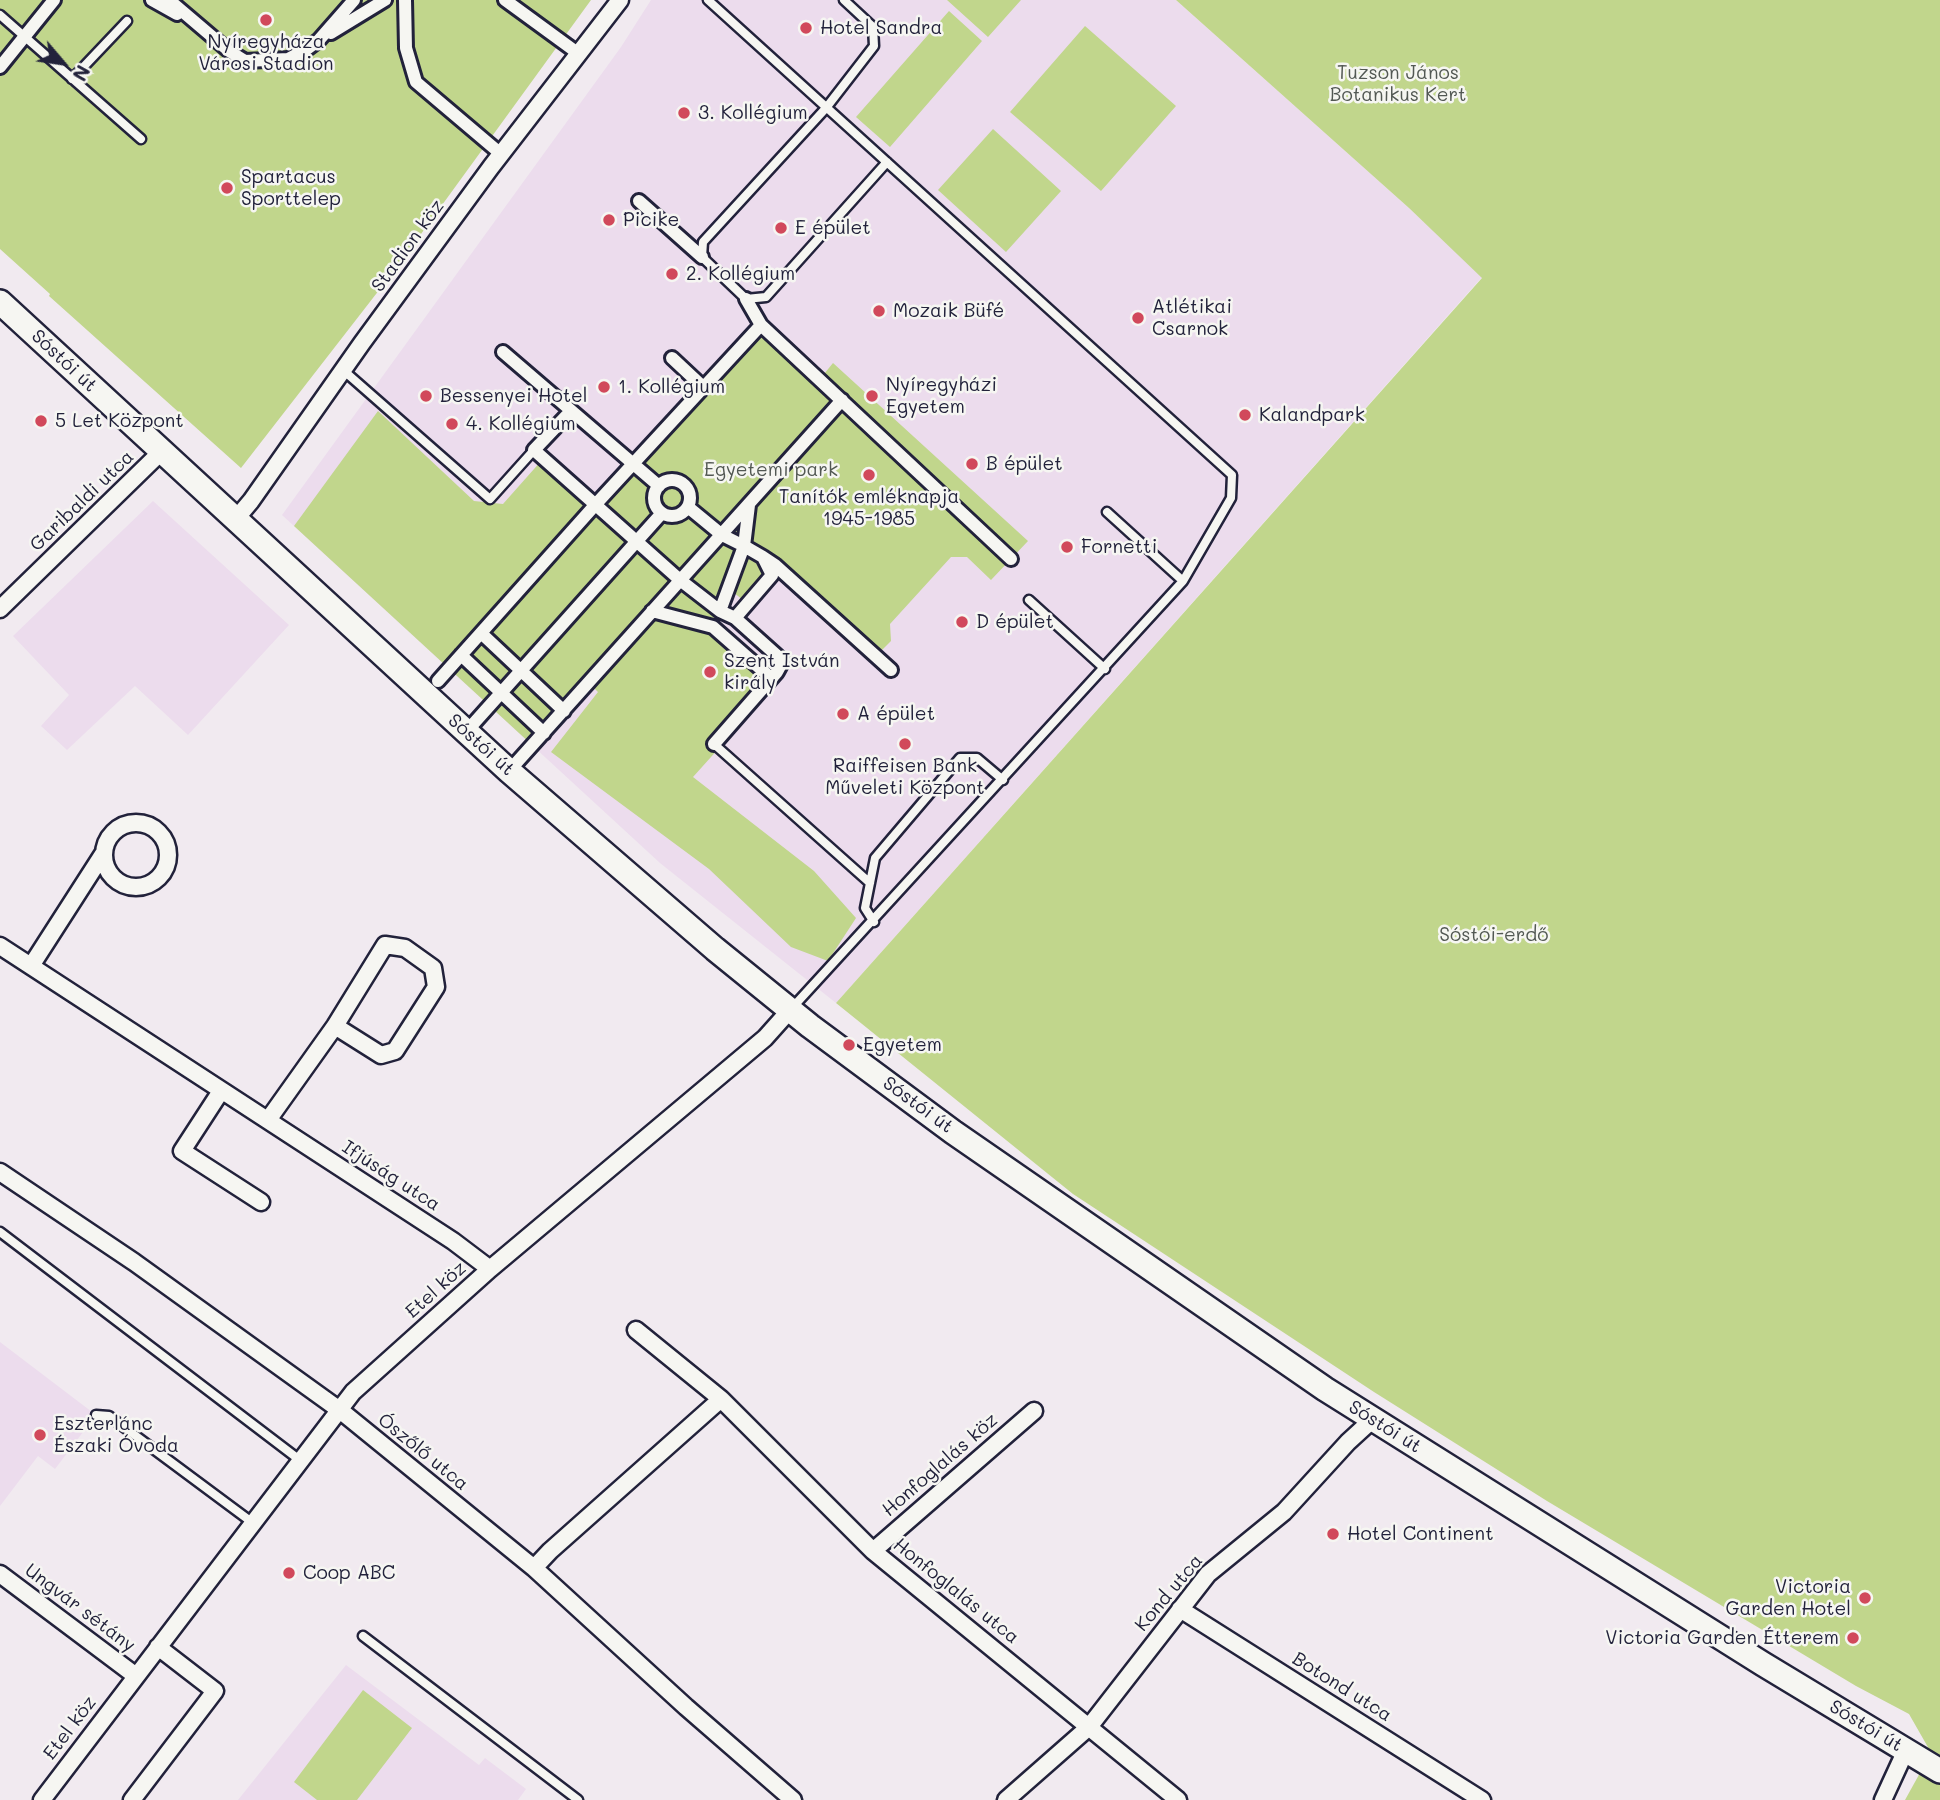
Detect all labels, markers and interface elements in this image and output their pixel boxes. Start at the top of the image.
marker: Nyíregyháza Városi Stadion [258,12,274,28]
place label: Hotel Sandra [820,17,942,39]
marker: Hotel Sandra [798,20,814,36]
north arrow [28,28,98,98]
place label: Nyíregyháza Városi Stadion [198,31,334,75]
text: N [67,61,96,86]
park label: Tuzson János Botanikus Kert [1330,62,1466,106]
place label: 3. Kollégium [698,102,808,124]
marker: 3. Kollégium [676,105,692,121]
place label: Spartacus Sporttelep [241,166,341,210]
marker: Spartacus Sporttelep [219,180,235,196]
street label: Stadion köz [367,195,449,297]
place label: Picike [623,209,679,231]
marker: Picike [601,212,617,228]
place label: E épület [795,217,871,239]
marker: E épület [773,220,789,236]
place label: 2. Kollégium [686,263,795,285]
marker: 2. Kollégium [664,266,680,282]
place label: Atlétikai Csarnok [1152,296,1232,340]
place label: Mozaik Büfé [893,300,1004,322]
marker: Mozaik Büfé [871,303,887,319]
marker: Atlétikai Csarnok [1130,310,1146,326]
street label: Sóstói út [26,325,102,397]
place label: Nyíregyházi Egyetem [886,374,997,418]
place label: 1. Kollégium [618,376,725,398]
marker: 1. Kollégium [596,379,612,395]
place label: Bessenyei Hotel [440,385,588,407]
marker: Bessenyei Hotel [418,388,434,404]
marker: Nyíregyházi Egyetem [864,388,880,404]
place label: Kalandpark [1259,404,1365,426]
marker: Kalandpark [1237,407,1253,423]
place label: 5 Let Központ [55,410,184,432]
marker: 5 Let Központ [33,413,49,429]
place label: 4. Kollégium [466,413,576,435]
marker: 4. Kollégium [444,416,460,432]
street label: Garibaldi utca [25,446,139,556]
place label: B épület [986,453,1063,475]
marker: B épület [964,456,980,472]
park label: Egyetemi park [704,459,838,481]
marker: Tanítók emléknapja 1945-1985 [861,467,877,483]
place label: Tanítók emléknapja 1945-1985 [779,486,959,530]
place label: Fornetti [1081,536,1157,558]
marker: Fornetti [1059,539,1075,555]
place label: D épület [976,611,1054,633]
marker: D épület [954,614,970,630]
place label: Szent István király [724,650,840,694]
marker: Szent István király [702,664,718,680]
place label: A épület [857,703,935,725]
marker: A épület [835,706,851,722]
street label: Sóstói út [443,709,519,781]
marker: Raiffeisen Bank Műveleti Központ [897,736,913,752]
place label: Raiffeisen Bank Műveleti Központ [825,755,985,799]
park label: Sóstói-erdő [1439,924,1549,946]
place label: Egyetem [863,1034,942,1056]
marker: Egyetem [841,1037,857,1053]
street label: Sóstói út [878,1072,958,1138]
street label: Ifjúság utca [338,1136,444,1216]
street label: Etel köz [401,1257,471,1323]
street label: Sóstói út [1344,1396,1426,1458]
street label: Ószőlő utca [373,1409,473,1495]
street label: Honfoglalás köz [878,1409,1002,1521]
place label: Eszterlánc Északi Óvoda [54,1413,179,1457]
marker: Eszterlánc Északi Óvoda [32,1427,48,1443]
place label: Hotel Continent [1347,1523,1493,1545]
marker: Hotel Continent [1325,1526,1341,1542]
street label: Honfoglalás utca [888,1533,1024,1649]
street label: Kond utca [1130,1550,1208,1636]
street label: Ungvár sétány [20,1559,140,1657]
place label: Coop ABC [303,1562,395,1584]
marker: Coop ABC [281,1565,297,1581]
place label: Victoria Garden Hotel [1725,1576,1851,1620]
marker: Victoria Garden Hotel [1857,1590,1873,1606]
place label: Victoria Garden Étterem [1605,1627,1839,1649]
marker: Victoria Garden Étterem [1845,1630,1861,1646]
street label: Botond utca [1288,1647,1396,1727]
street label: Etel köz [39,1692,101,1764]
street label: Sóstói út [1825,1695,1907,1757]

